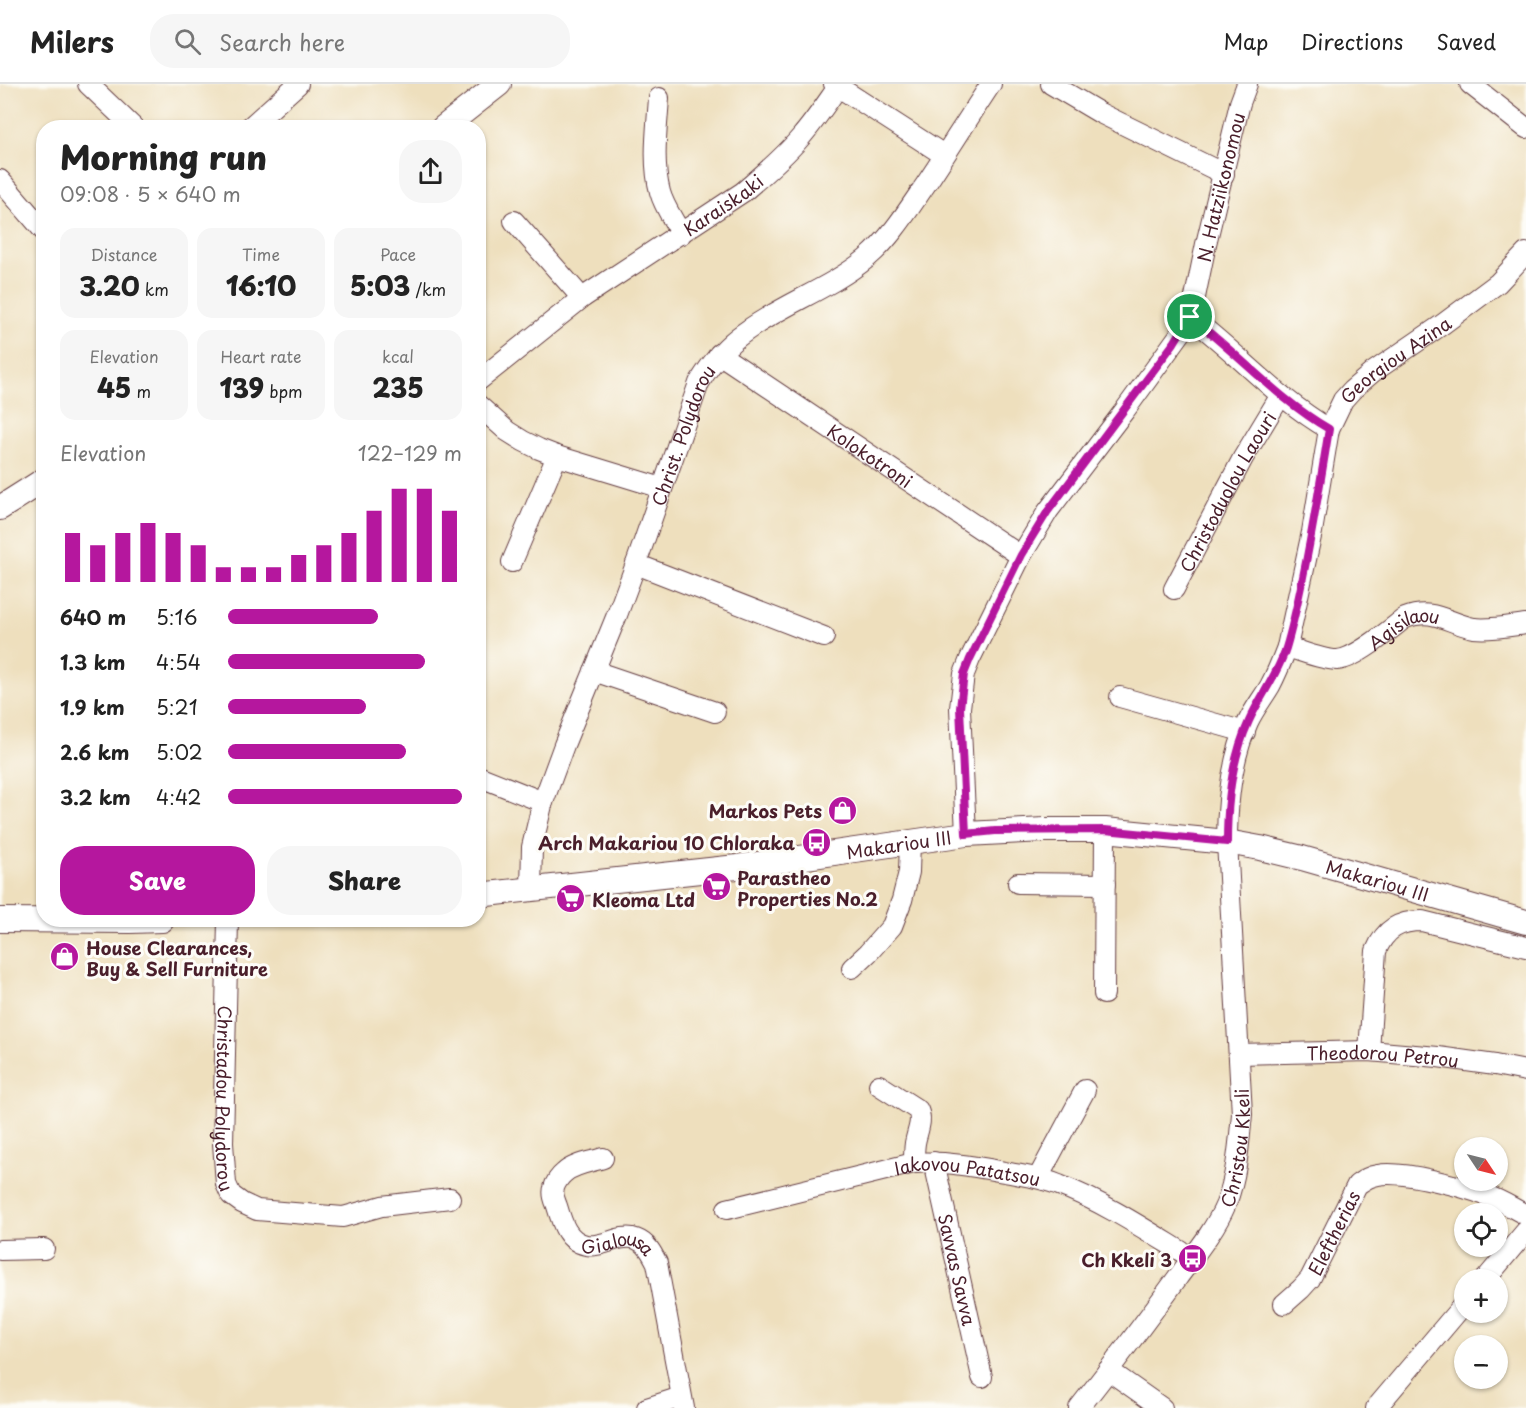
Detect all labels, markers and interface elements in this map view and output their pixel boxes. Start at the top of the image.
search box [150,14,570,68]
text: Milers [30,20,114,63]
icon: search [171,25,204,58]
text: Search here [219,25,345,58]
text: Map [1223,25,1268,57]
text: Directions [1301,25,1403,57]
text: Saved [1436,25,1496,57]
street label: N. Hatziikonomou [1189,110,1251,264]
text: Morning run [60,131,267,181]
button: share [399,140,462,203]
street label: Karaiskaki [677,167,769,242]
text: 09:08 · 5 × 640 m [60,179,241,209]
text: Distance [90,242,158,266]
text: Time [242,242,280,266]
text: Pace [380,242,416,266]
text: 3.20 [79,266,140,305]
text: 16:10 [226,266,296,305]
text: 5:03 [350,266,410,305]
text: km [140,277,169,301]
text: /km [410,277,446,301]
pin [1164,291,1215,342]
icon: arrive [1173,300,1206,333]
street label: Georgiou Azina [1333,309,1457,409]
text: Elevation [89,344,159,368]
text: Heart rate [221,344,301,368]
text: kcal [382,344,414,368]
street label: Christ. Polydorou [644,359,721,509]
text: 45 [97,368,131,407]
text: 139 [219,368,264,407]
text: 235 [372,368,424,407]
text: m [131,379,151,403]
text: bpm [264,379,303,403]
street label: Christoduolou Laouri [1172,406,1282,576]
street label: Kolokotroni [822,417,918,494]
text: Elevation [60,438,146,468]
text: 122–129 m [358,438,462,468]
street label: Agisilaou [1362,601,1443,656]
text: 640 m [60,602,126,632]
text: 5:16 [156,602,198,632]
text: 1.3 km [60,647,126,677]
text: 4:54 [156,647,201,677]
text: 1.9 km [60,692,125,722]
text: 5:21 [156,692,198,722]
text: 2.6 km [60,737,129,767]
text: 5:02 [156,737,203,767]
text: 3.2 km [60,782,131,812]
text: 4:42 [156,782,201,812]
shop icon: Markos Pets [827,794,859,826]
place label: Markos Pets [709,797,822,824]
street label: Makariou III [845,823,953,865]
bus stop icon: Arch Makariou 10 Chloraka [800,826,832,858]
place label: Arch Makariou 10 Chloraka [538,829,795,856]
button: Save [60,846,255,915]
button: Share [267,846,462,915]
street label: Makariou III [1323,852,1432,907]
place label: Parastheo Properties No.2 [737,864,878,912]
supermarket icon: Parastheo Properties No.2 [700,871,732,903]
supermarket icon: Kleoma Ltd [555,883,587,915]
place label: Kleoma Ltd [592,886,695,913]
place label: House Clearances, Buy & Sell Furniture [86,934,268,982]
shop icon: House Clearances, Buy & Sell Furniture [49,941,81,973]
street label: Christadou Polydorou [209,1005,241,1195]
street label: Theodorou Petrou [1306,1037,1461,1073]
street label: Christou Kkeli [1212,1088,1256,1211]
north arrow [1454,1137,1508,1191]
map controls [1454,1137,1508,1389]
street label: Iakovou Patatsou [891,1149,1043,1192]
street label: Eleftherias [1301,1186,1366,1280]
button: locate [1454,1203,1508,1257]
street label: Savvas Savva [932,1211,984,1329]
street label: Gialousa [580,1224,663,1261]
bus stop icon: Ch Kkeli 3 [1177,1243,1209,1275]
place label: Ch Kkeli 3 [1081,1246,1172,1273]
button: + [1454,1269,1508,1323]
button: − [1454,1335,1508,1389]

